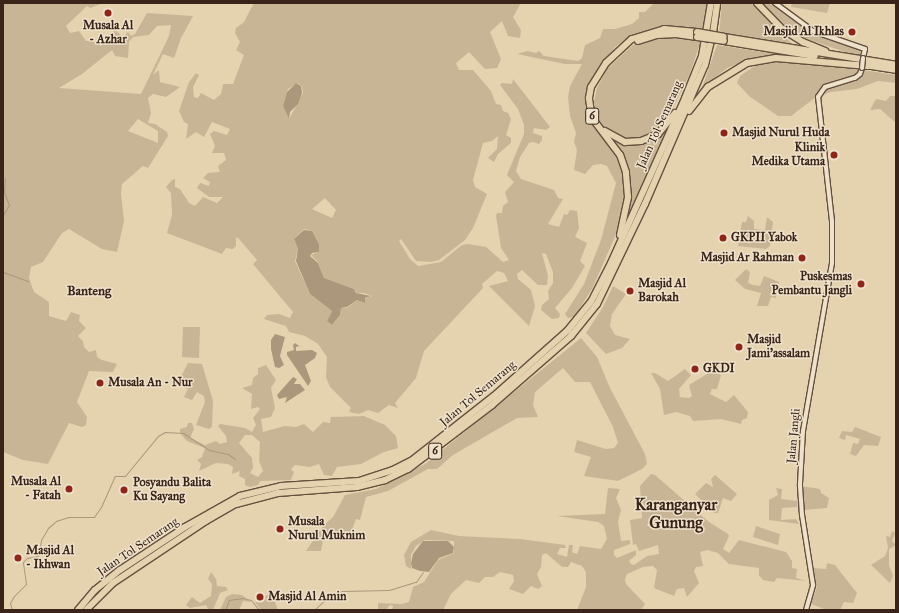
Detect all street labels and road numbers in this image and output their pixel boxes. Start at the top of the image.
street label: Jalan Tol Semarang [634,79,686,171]
road number: 6 [585,107,599,125]
street label: Jalan Tol Semarang [437,358,519,430]
street label: Jalan Jangli [784,408,804,464]
road number: 6 [428,442,442,460]
street label: Jalan Tol Semarang [95,515,181,579]

